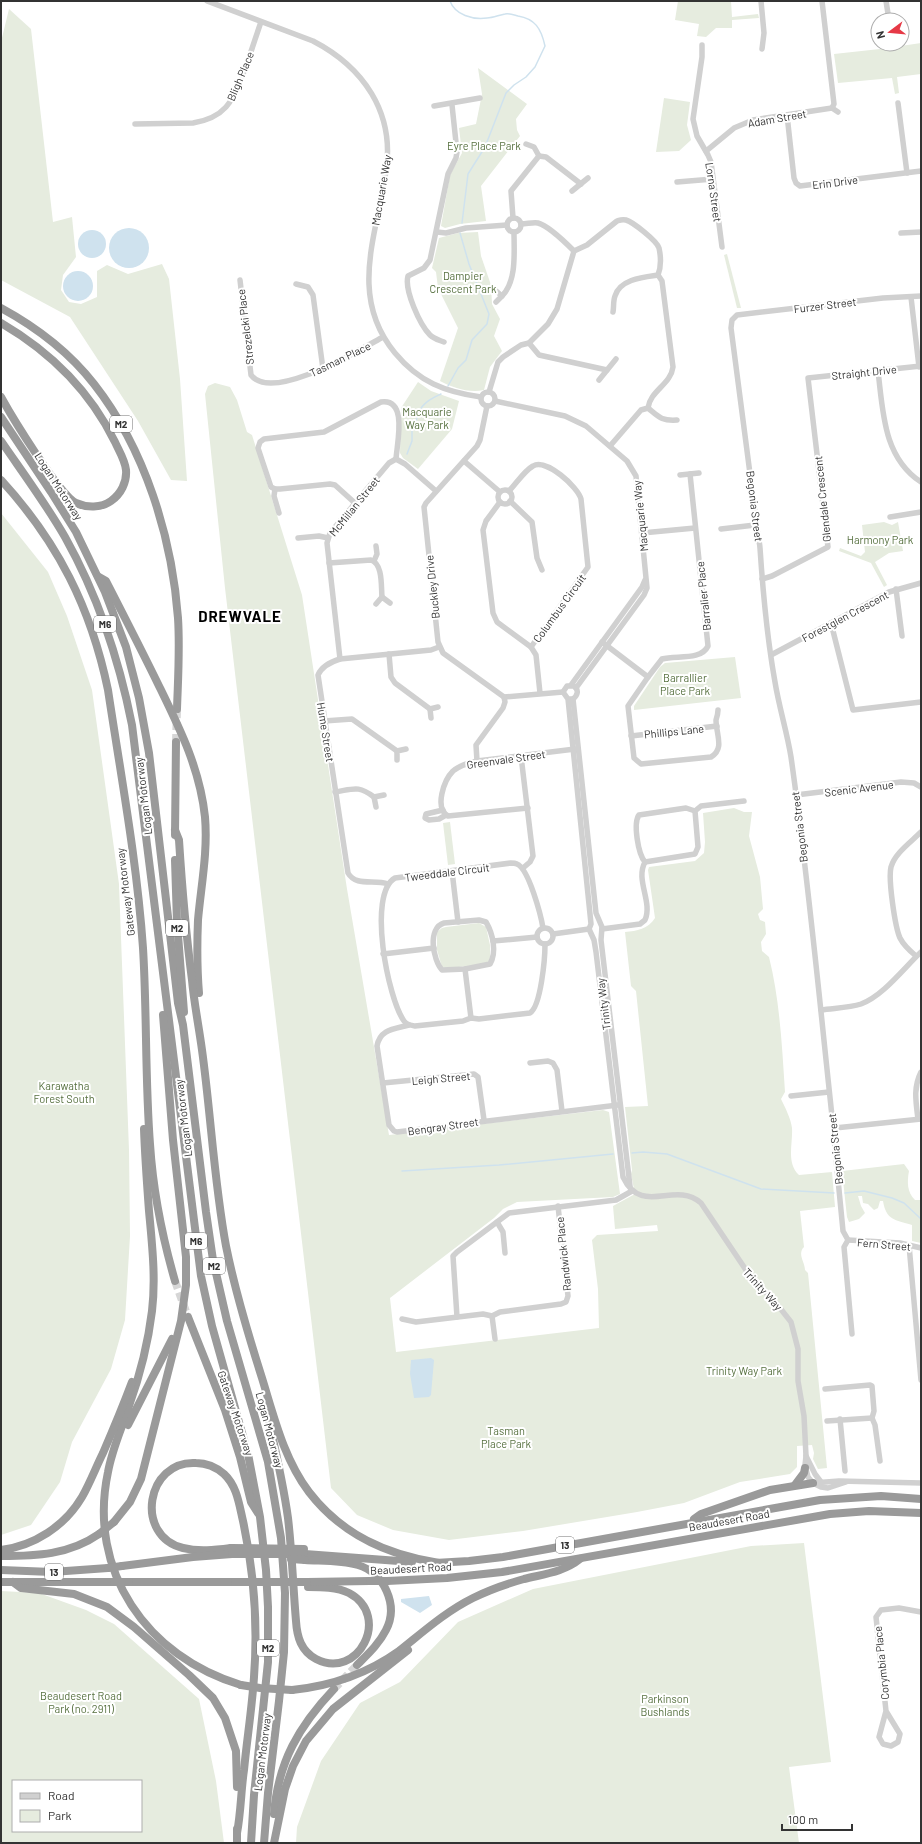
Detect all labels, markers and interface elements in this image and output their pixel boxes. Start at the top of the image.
north arrow [870,12,910,52]
text: N [873,30,887,40]
street label: Bligh Place [224,49,256,103]
street label: Adam Street [747,106,807,130]
park label: Eyre Place Park [447,139,521,152]
street label: Macquarie Way [368,154,394,226]
street label: Lorna Street [703,161,725,223]
street label: Erin Drive [811,173,859,191]
park label: Dampier Crescent Park [430,269,497,295]
street label: Strezelcki Place [234,288,256,366]
street label: Furzer Street [793,295,857,315]
street label: Tasman Place [307,339,373,379]
street label: Straight Drive [831,362,897,382]
park label: Macquarie Way Park [402,405,452,431]
road number: M2 [110,416,132,432]
street label: Logan Motorway [32,450,86,522]
street label: Glendale Crescent [811,455,833,543]
street label: Begonia Street [744,470,766,542]
street label: McMillan Street [326,474,382,538]
street label: Macquarie Way [630,480,650,552]
park label: Harmony Park [847,533,914,546]
street label: Buckley Drive [422,554,442,619]
street label: Barralier Place [693,561,713,631]
street label: Columbus Circuit [530,571,588,645]
street label: Forestglen Crescent [799,588,891,644]
district label: DREWVALE [198,607,282,625]
road number: M6 [94,616,116,632]
park label: Barrallier Place Park [660,671,711,697]
street label: Hume Street [315,701,337,763]
street label: Phillips Lane [643,721,705,741]
street label: Greenvale Street [466,747,546,771]
street label: Logan Motorway [132,756,154,836]
street label: Scenic Avenue [824,777,894,799]
street label: Begonia Street [788,791,810,863]
street label: Gateway Motorway [113,847,137,937]
street label: Tweeddale Circuit [404,860,490,884]
road number: M2 [166,920,188,936]
street label: Trinity Way [593,977,613,1031]
street label: Leigh Street [411,1069,471,1087]
street label: Logan Motorway [172,1078,194,1158]
park label: Karawatha Forest South [33,1079,95,1105]
street label: Begonia Street [825,1113,845,1185]
street label: Bengray Street [407,1115,479,1137]
street label: Randwick Place [553,1216,573,1292]
road number: M6 [185,1233,207,1249]
street label: Fern Street [857,1235,911,1253]
road number: M2 [203,1258,225,1274]
street label: Trinity Way [741,1265,785,1313]
park label: Trinity Way Park [706,1364,783,1377]
street label: Gateway Motorway [215,1369,257,1457]
street label: Logan Motorway [254,1391,286,1469]
park label: Tasman Place Park [481,1424,532,1450]
street label: Beaudesert Road [688,1506,770,1534]
road number: 13 [556,1537,574,1553]
street label: Beaudesert Road [370,1559,452,1577]
road number: 13 [45,1564,63,1580]
street label: Corymbia Place [871,1625,891,1700]
road number: M2 [257,1640,279,1656]
park label: Beaudesert Road Park (no. 2911) [40,1689,122,1715]
park label: Parkinson Bushlands [640,1692,690,1718]
street label: Logan Motorway [251,1712,273,1792]
legend [12,1780,142,1832]
text: Road [48,1788,75,1802]
scale bar [782,1806,852,1832]
text: Park [48,1808,72,1822]
text: 100 m [788,1812,818,1826]

